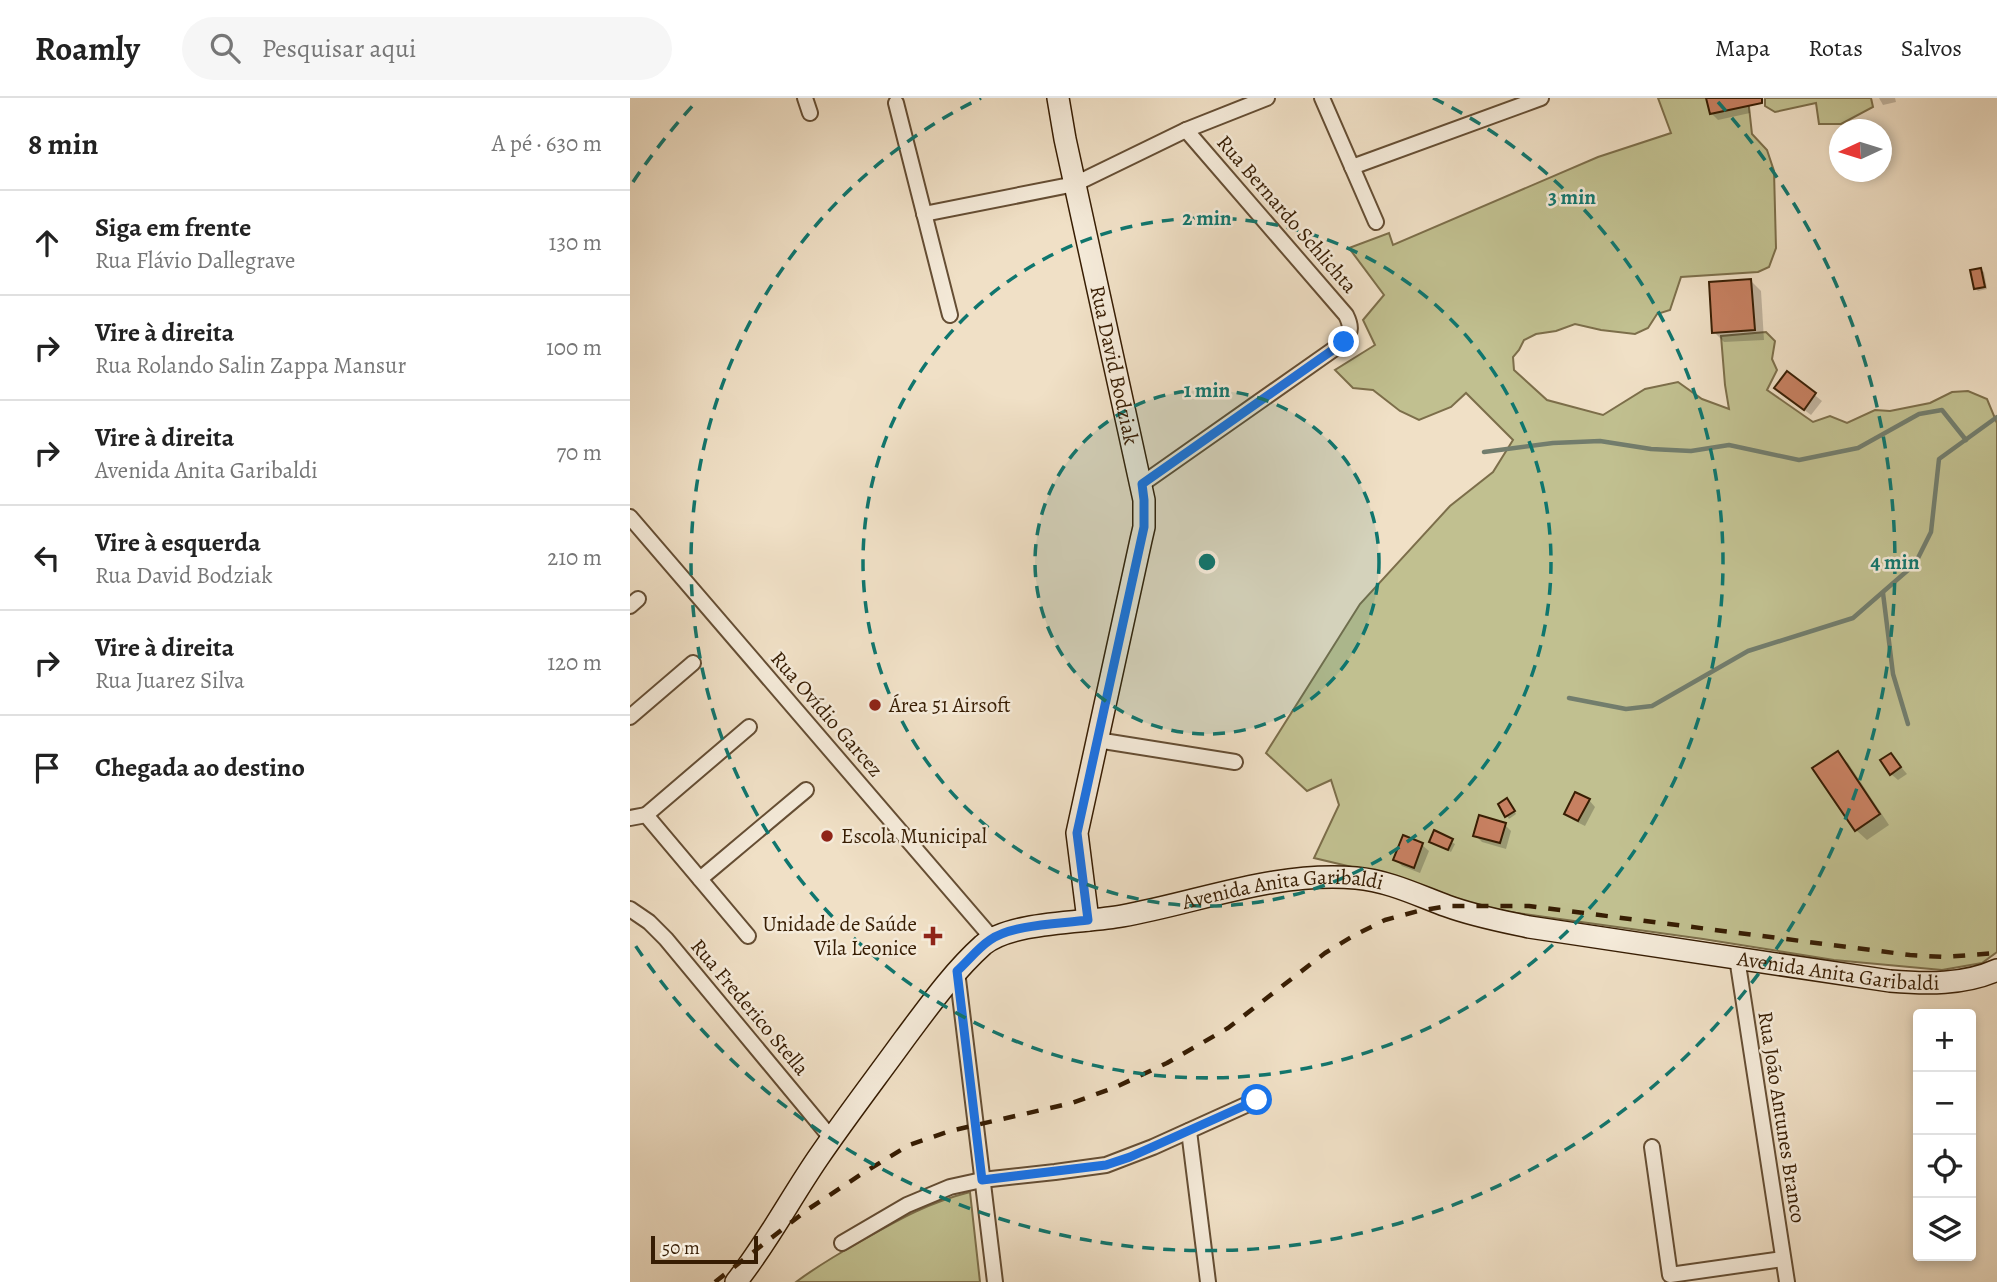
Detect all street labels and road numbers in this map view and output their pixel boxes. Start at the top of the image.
street label: Rua Bernardo Schlichta [1210,129,1364,299]
street label: Rua David Bodziak [1083,283,1146,448]
street label: Rua Ovídio Garcez [764,645,890,783]
street label: Avenida Anita Garibaldi [1178,863,1387,916]
street label: Rua Frederico Stella [684,933,816,1081]
street label: Avenida Anita Garibaldi [1734,944,1940,997]
street label: Rua João Antunes Branco [1751,1009,1813,1225]

